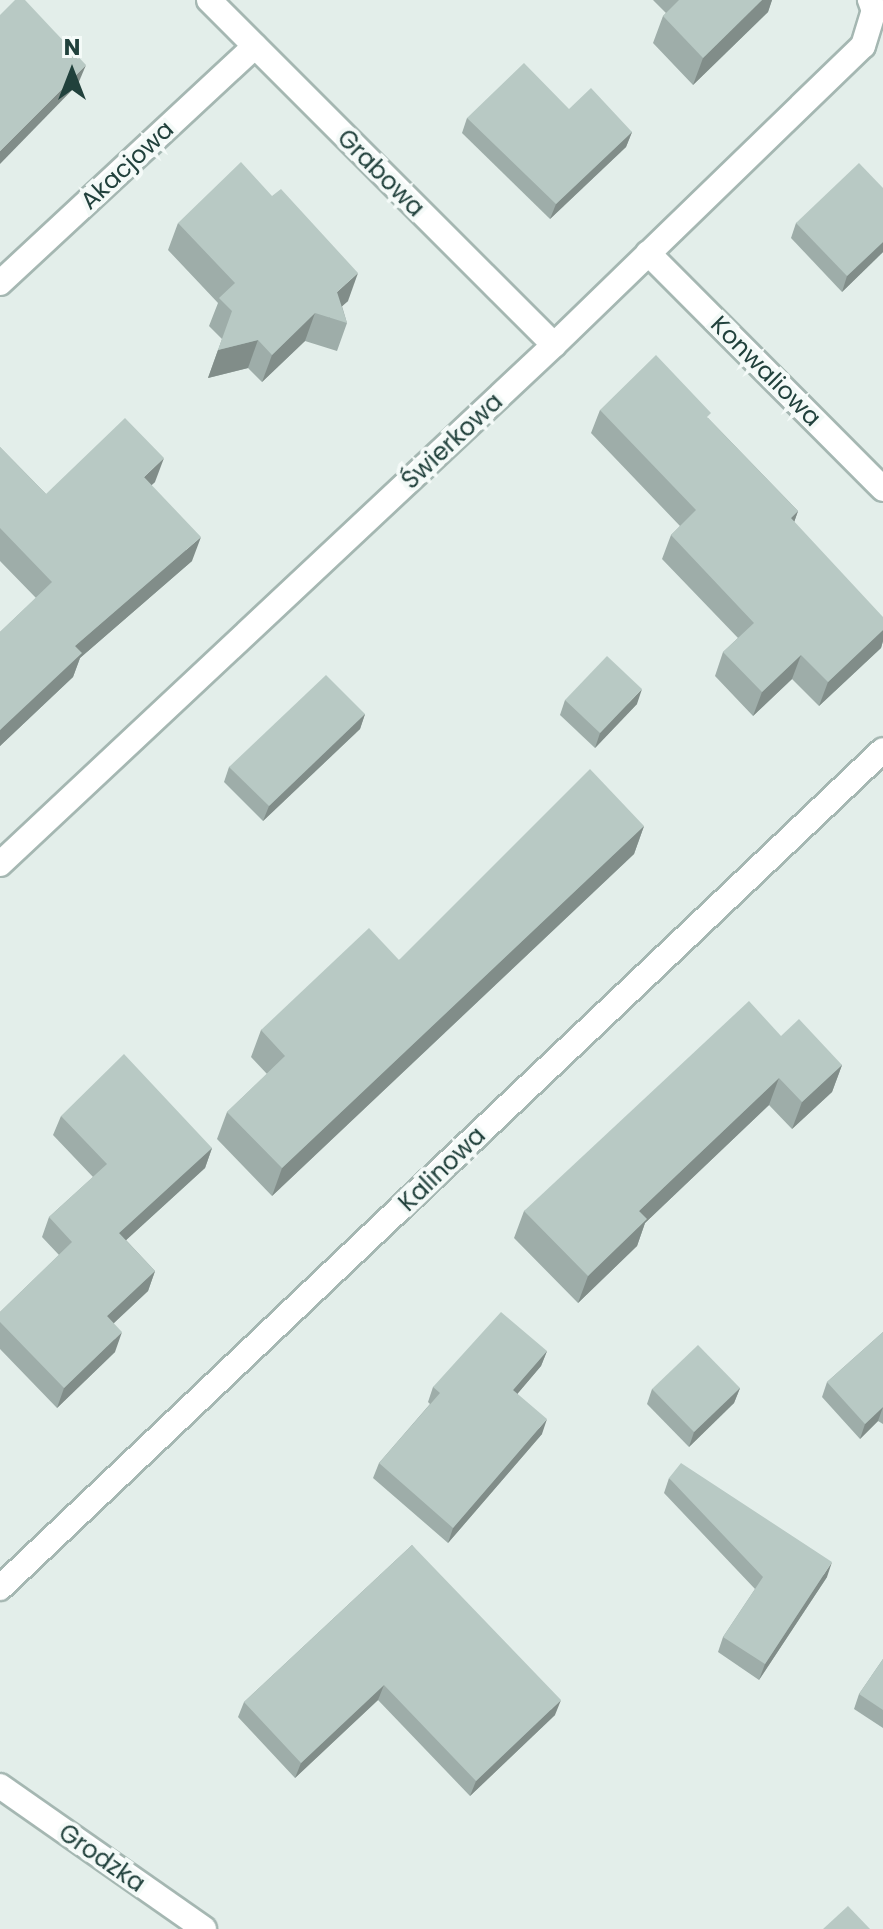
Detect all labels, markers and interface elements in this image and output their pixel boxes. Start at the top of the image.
north arrow [32,32,112,112]
text: N [64,32,80,63]
street label: Akacjowa [75,115,179,215]
street label: Grabowa [331,123,431,223]
street label: Konwaliowa [705,310,827,432]
street label: Świerkowa [396,387,508,495]
street label: Kalinowa [393,1121,491,1217]
street label: Grodzka [53,1818,151,1898]

